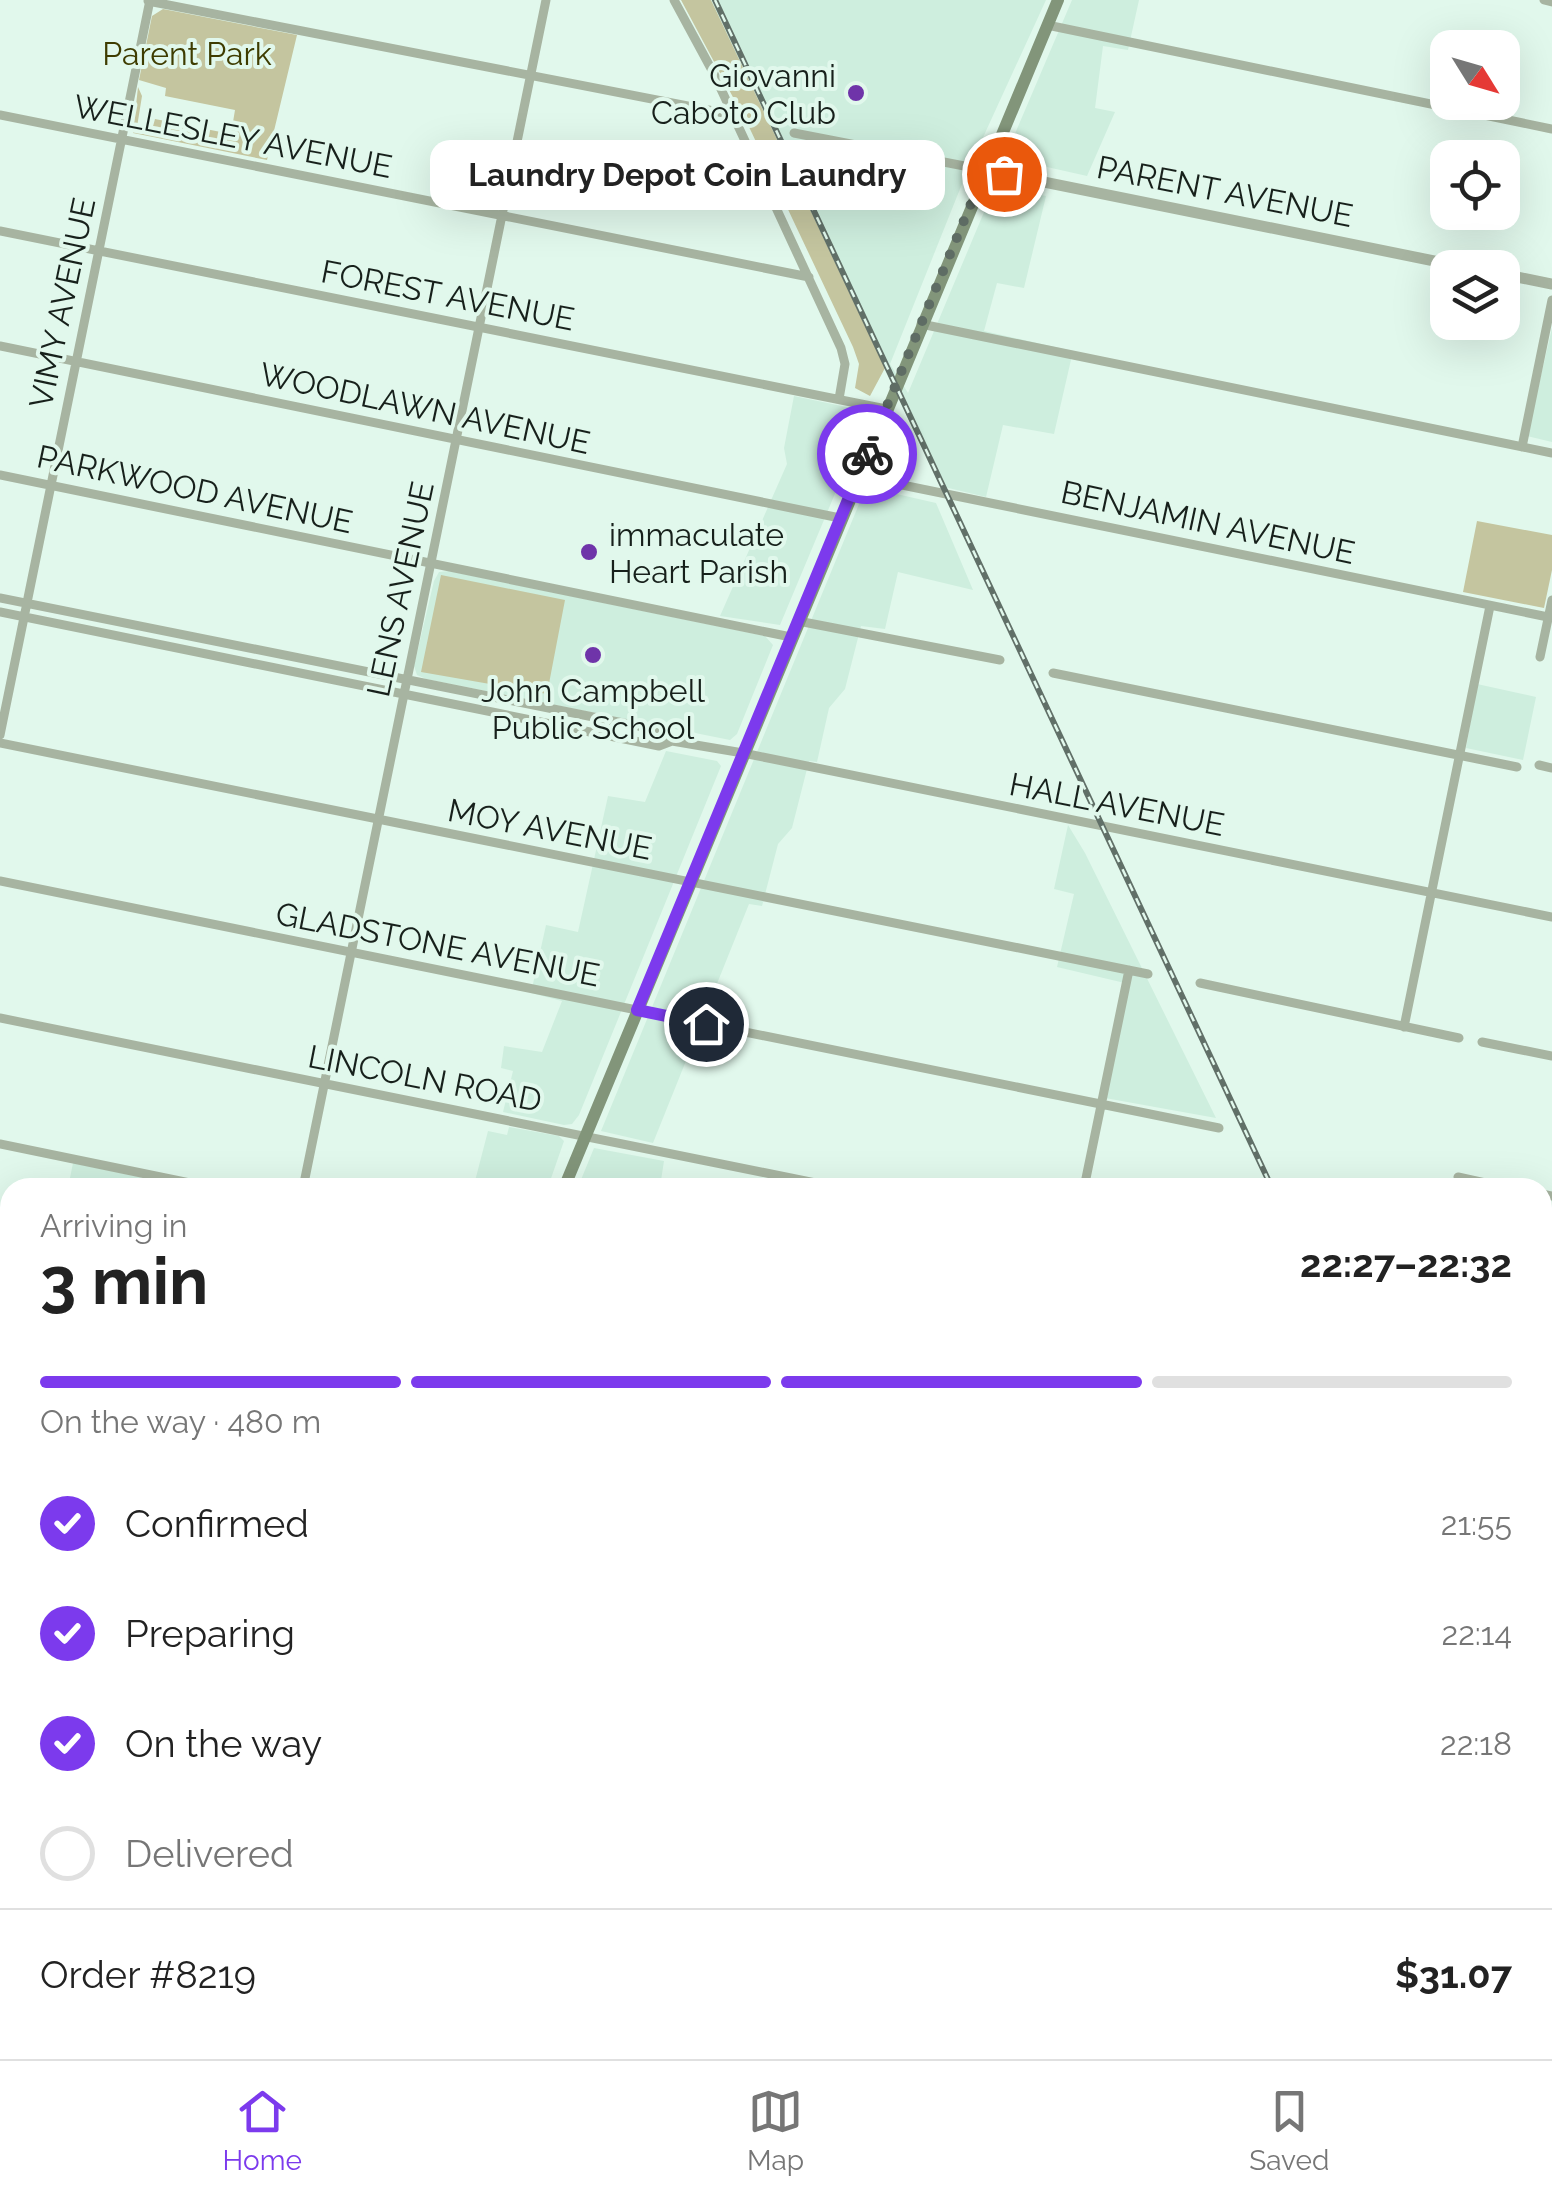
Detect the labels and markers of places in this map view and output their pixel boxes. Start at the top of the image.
place label: Giovanni Caboto Club [651,57,836,131]
marker: Giovanni Caboto Club [845,82,867,104]
pin [962,132,1047,217]
callout: Laundry Depot Coin Laundry [429,139,944,209]
place label: immaculate Heart Parish [609,516,788,590]
marker: immaculate Heart Parish [578,541,600,563]
marker: John Campbell Public School [582,644,604,666]
place label: John Campbell Public School [481,672,705,746]
pin [664,982,749,1067]

